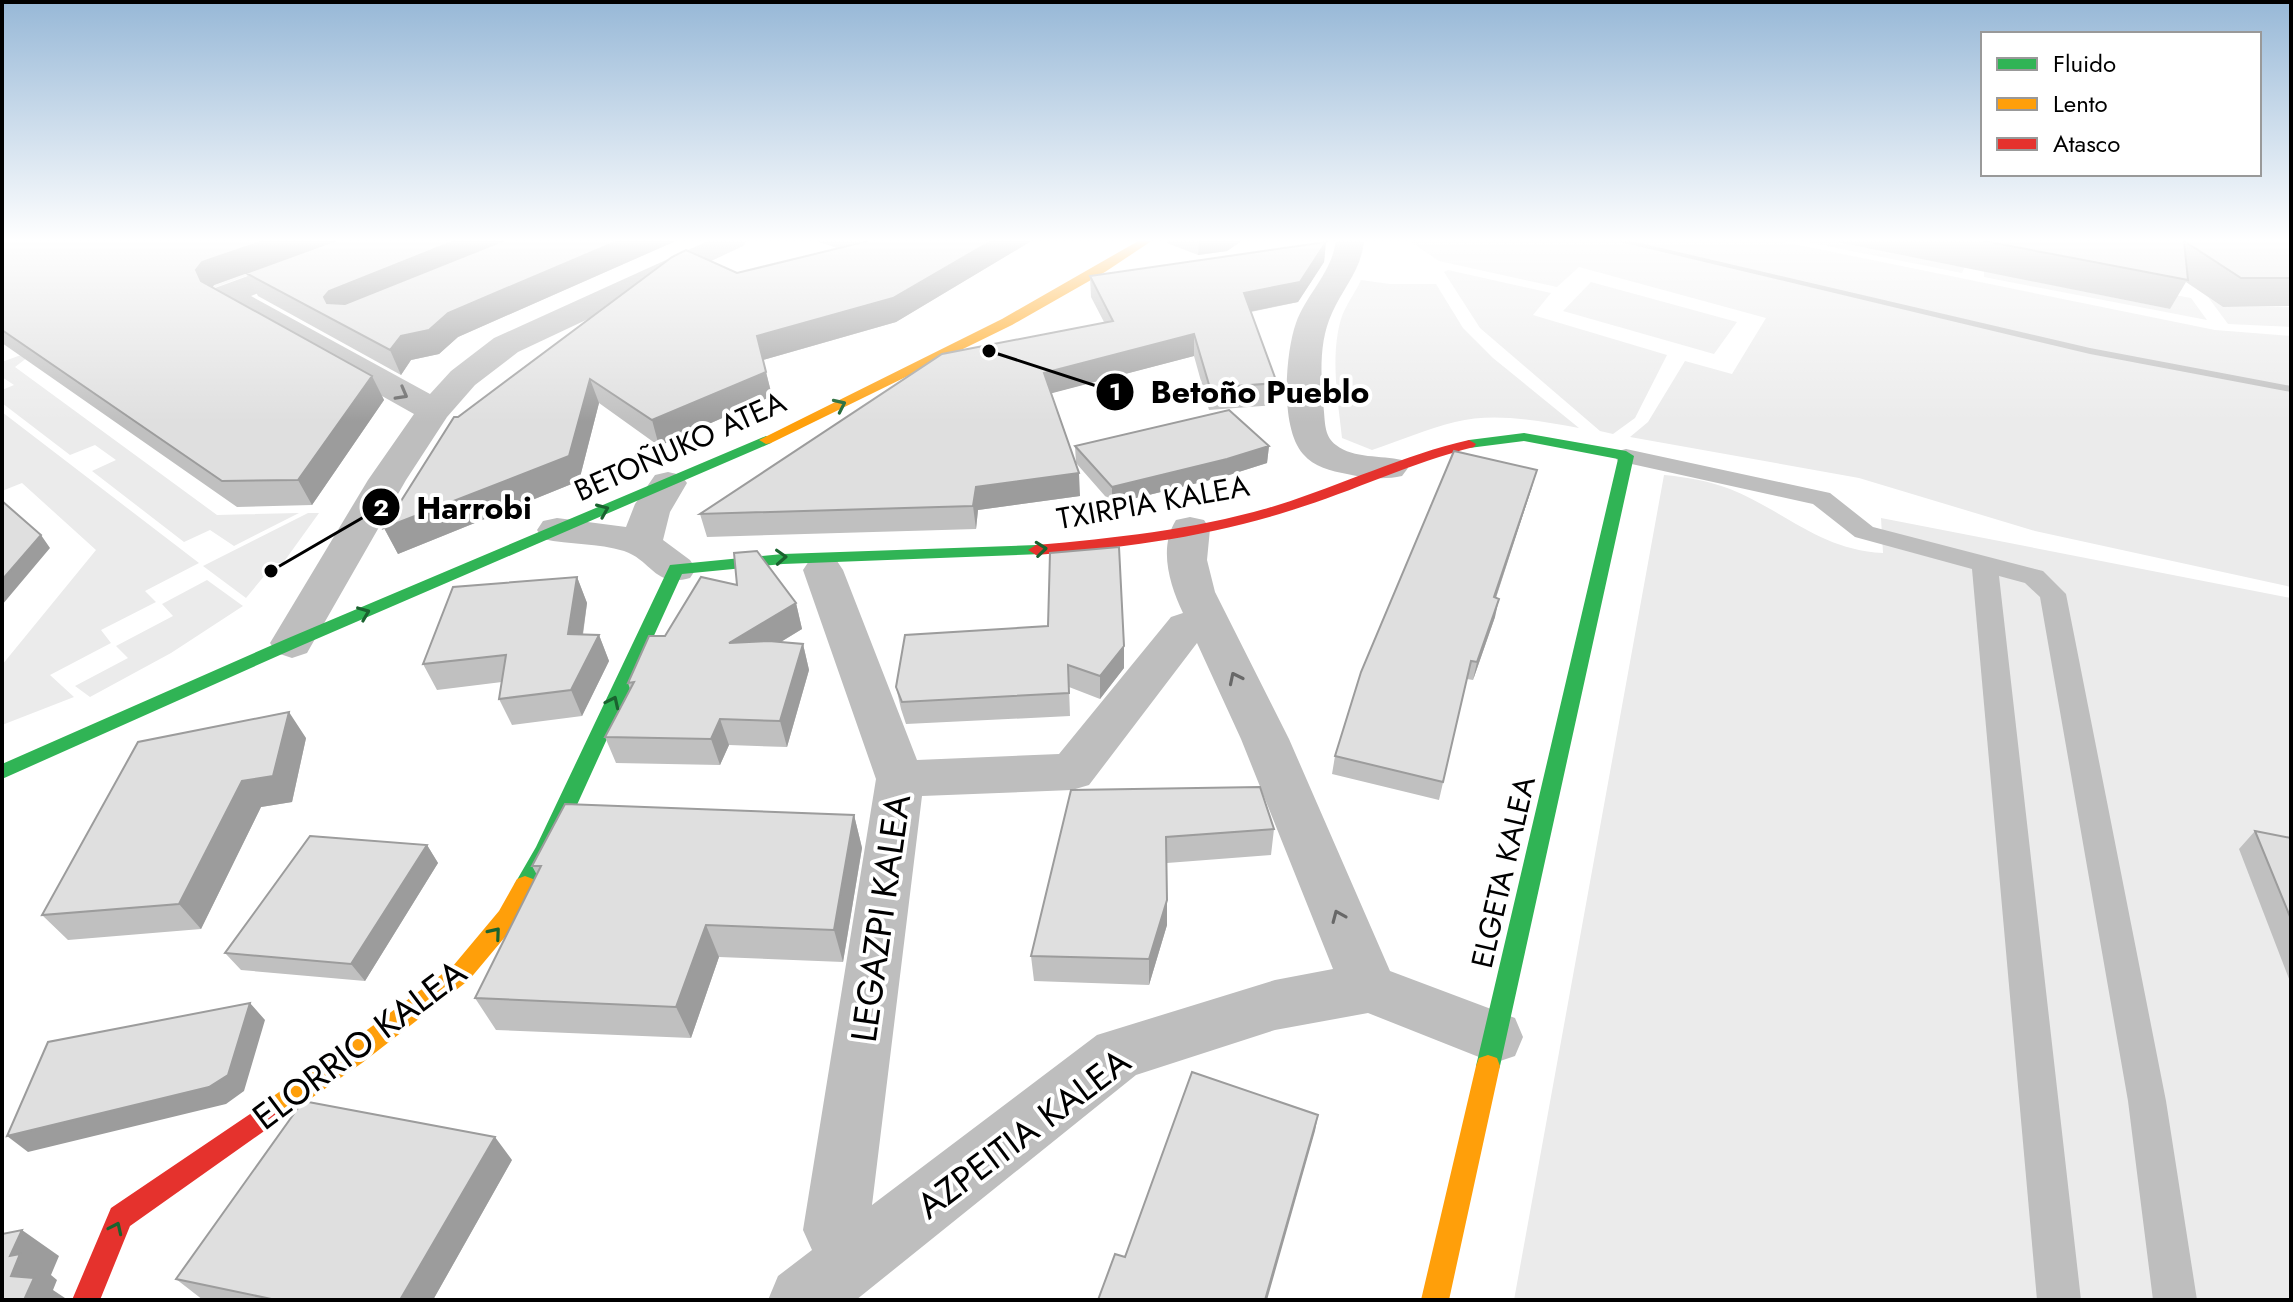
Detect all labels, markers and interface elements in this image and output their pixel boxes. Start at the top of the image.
legend [1981,32,2261,176]
text: Fluido [2053,46,2116,81]
text: Lento [2053,86,2108,121]
text: Atasco [2053,126,2120,161]
callout: Betoño Pueblo [1095,364,1386,420]
text: Betoño Pueblo [1151,369,1369,415]
text: 1 [1109,374,1121,409]
street label: BETOÑUKO ATEA [567,380,793,512]
one-way arrow [394,384,408,399]
one-way arrow [832,399,847,415]
street label: TXIRPIA KALEA [1053,464,1253,540]
callout: Harrobi [361,479,548,535]
text: Harrobi [416,485,532,531]
text: 2 [373,490,389,525]
one-way arrow [594,504,609,520]
one-way arrow [1035,541,1048,558]
one-way arrow [775,549,788,566]
one-way arrow [356,606,370,623]
one-way arrow [1229,671,1245,686]
one-way arrow [603,695,619,710]
street label: ELGETA KALEA [1460,772,1546,972]
street label: LEGAZPI KALEA [837,791,923,1045]
one-way arrow [1332,910,1348,924]
one-way arrow [485,927,500,942]
street label: ELORRIO KALEA [241,946,477,1142]
street label: AZPEITIA KALEA [905,1035,1141,1231]
one-way arrow [106,1222,122,1237]

